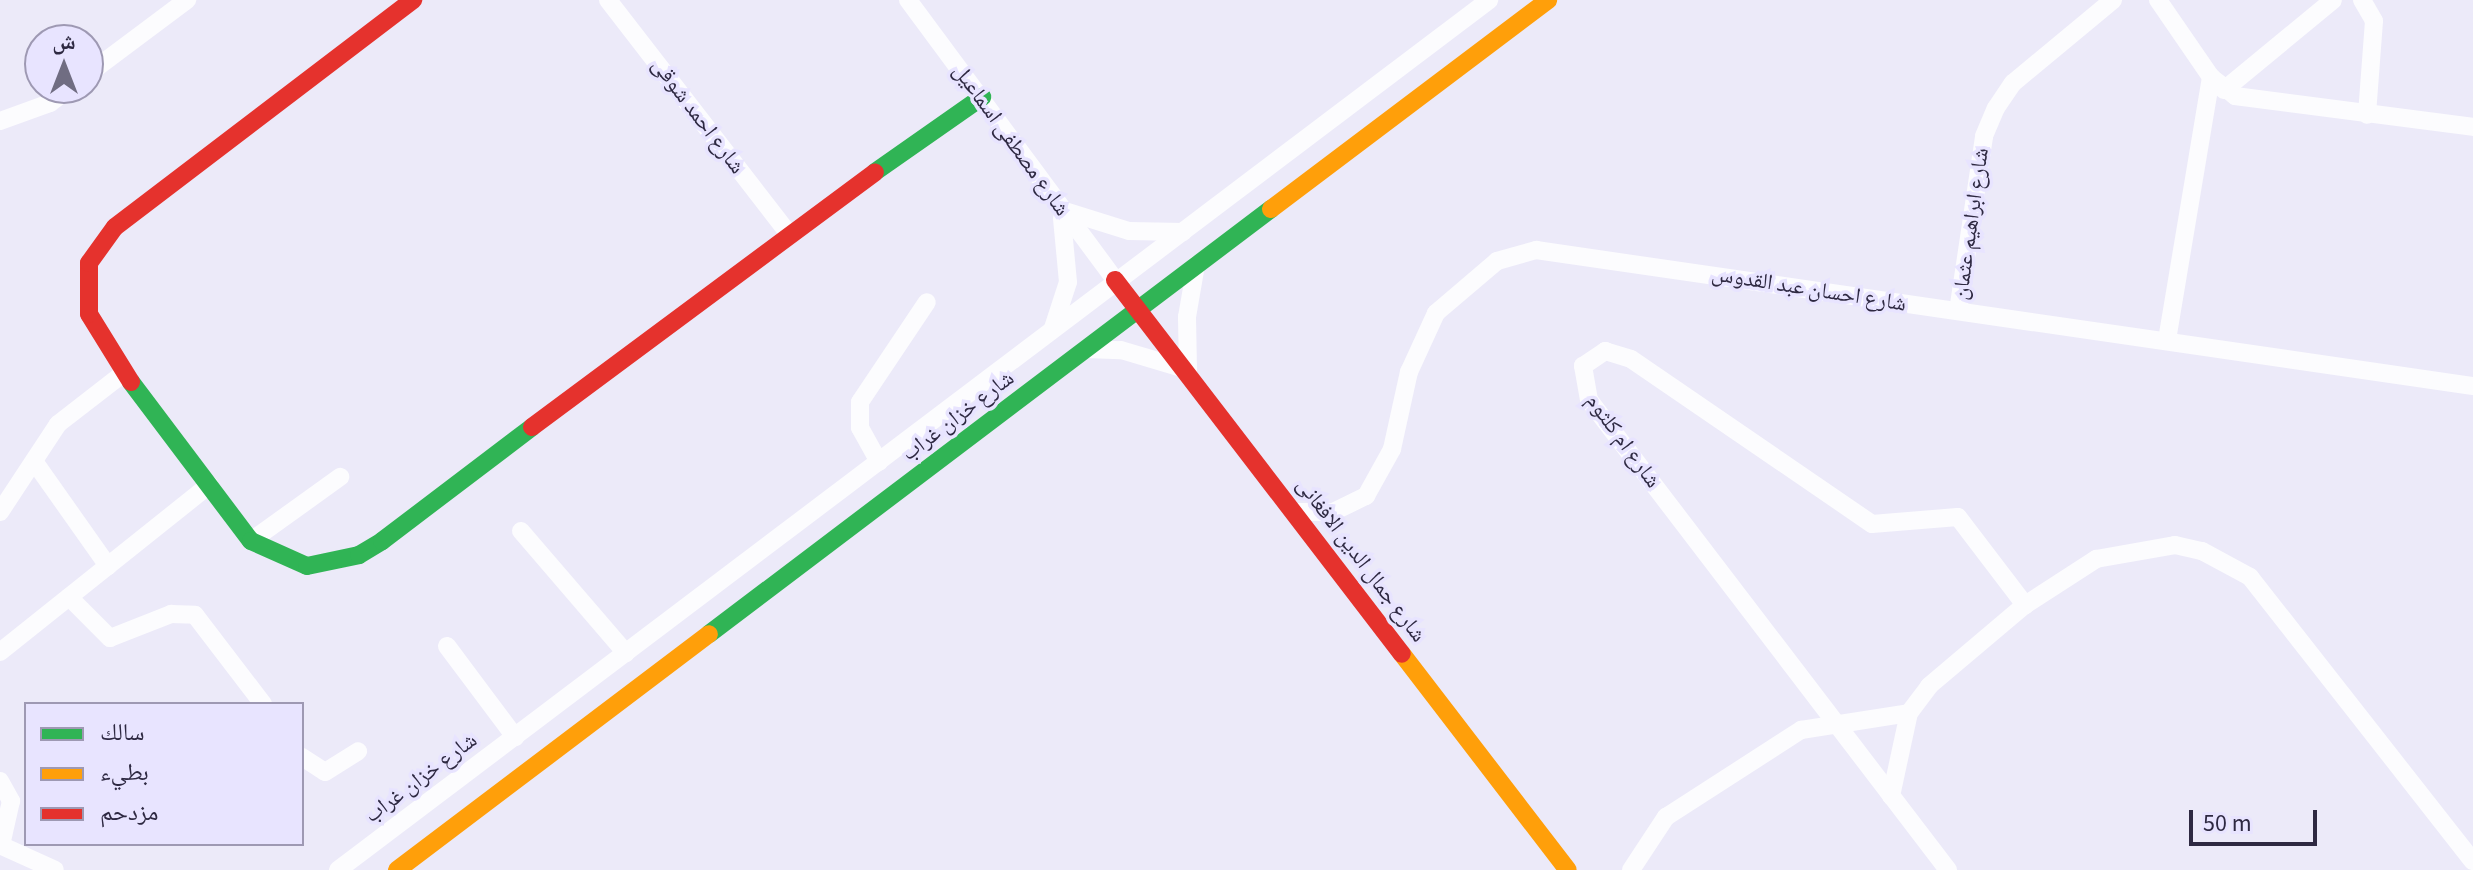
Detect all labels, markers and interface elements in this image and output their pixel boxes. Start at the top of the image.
north arrow [24,24,104,104]
text: ش [52,26,76,58]
street label: شارع احمد شوقى [646,53,750,179]
street label: شارع مصطفى اسماعيل [947,59,1075,221]
street label: شارع ابراهيم عثمان [1947,146,1995,302]
street label: شارع احسان عبد القدوس [1710,261,1908,317]
street label: شارع خزان غراب [897,365,1019,467]
street label: شارع ام كلثوم [1580,389,1666,493]
street label: شارع جمال الدين الافغانى [1291,473,1431,647]
legend [24,702,304,846]
text: سالك [100,715,145,750]
street label: شارع خزان غراب [360,727,482,829]
text: بطيء [100,755,149,790]
scale bar [2193,794,2321,844]
text: مزدحم [100,795,159,830]
text: 50 m [2203,806,2252,841]

